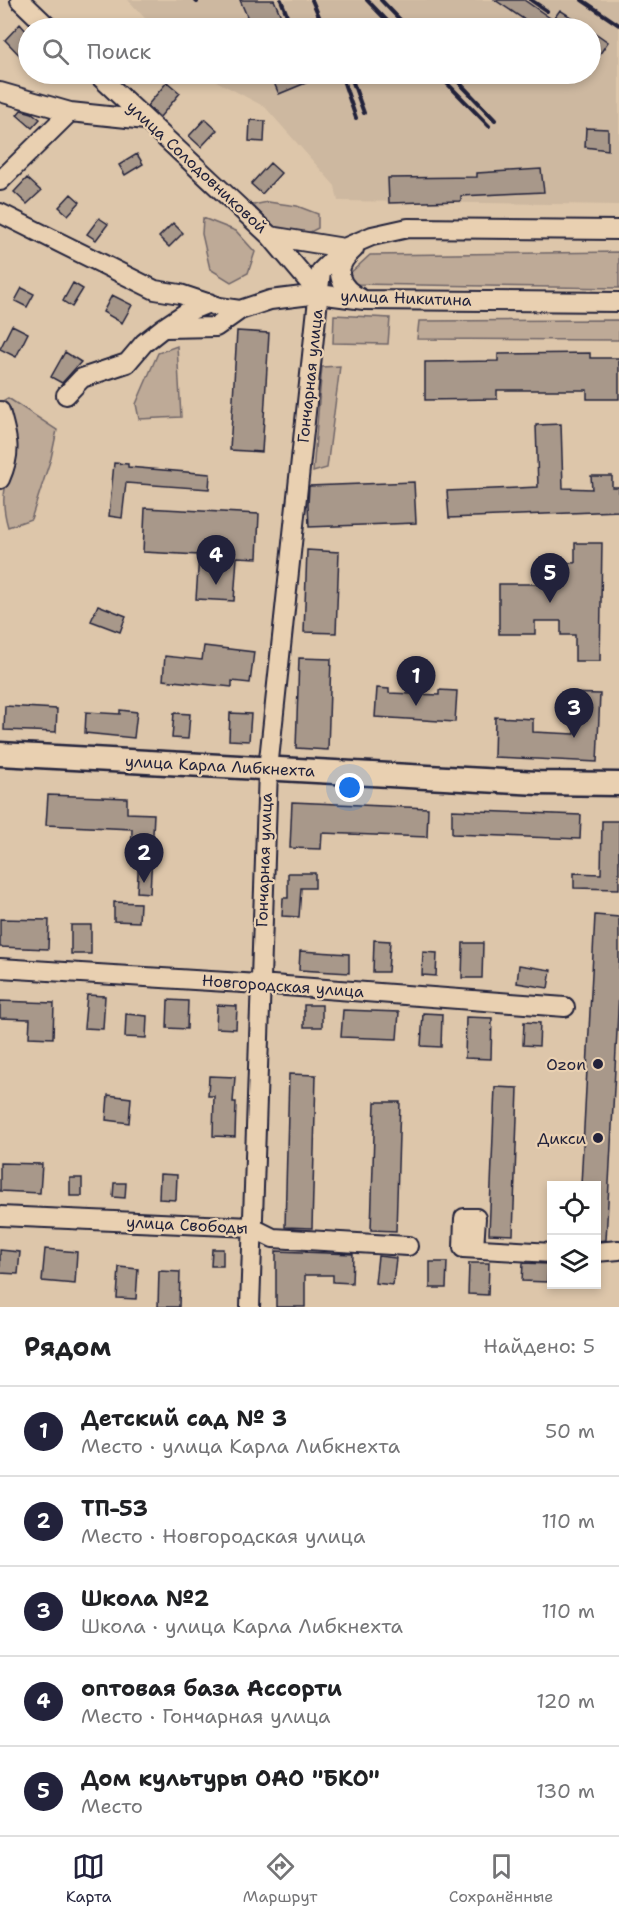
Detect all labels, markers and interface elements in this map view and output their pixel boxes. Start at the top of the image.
search box [18,18,601,84]
icon: search [39,35,72,68]
text: Поиск [87,37,151,66]
street label: улица Солодовниковой [122,96,272,238]
street label: улица Никитина [340,285,472,311]
street label: Гончарная улица [293,308,327,444]
pin: 4 [196,536,236,585]
pin: 5 [530,554,570,603]
pin: 1 [396,656,436,706]
pin: 3 [554,688,594,738]
street label: улица Карла Либкнехта [124,751,316,781]
your location [335,773,364,802]
street label: Гончарная улица [251,792,277,928]
pin: 2 [124,834,164,883]
street label: Новгородская улица [201,970,365,1002]
place label: Ozon [546,1054,586,1075]
marker: Ozon [591,1057,605,1071]
place label: Дикси [537,1128,586,1149]
marker: Дикси [591,1131,605,1145]
map controls [547,1181,601,1289]
button: locate [547,1181,601,1235]
street label: улица Свободы [126,1211,248,1239]
button: layers [547,1235,601,1289]
text: Рядом [24,1329,111,1364]
text: Найдено: 5 [483,1333,595,1359]
text: Детский сад № 3 [81,1404,287,1433]
text: 1 [39,1418,48,1444]
text: 50 m [545,1418,595,1444]
text: Место · улица Карла Либкнехта [81,1433,400,1459]
text: ТП-53 [81,1494,148,1523]
text: 2 [37,1508,51,1534]
text: 110 m [541,1508,595,1534]
text: Место · Новгородская улица [81,1523,365,1549]
text: Школа №2 [81,1584,209,1613]
text: 3 [37,1598,51,1624]
text: 110 m [541,1598,595,1624]
text: Школа · улица Карла Либкнехта [81,1613,403,1639]
text: оптовая база Ассорти [81,1674,342,1703]
text: 4 [37,1688,51,1714]
text: 120 m [536,1688,595,1714]
text: Место · Гончарная улица [81,1703,330,1729]
text: Дом культуры ОАО "БКО" [81,1764,380,1793]
text: 5 [37,1778,50,1804]
text: 130 m [536,1778,595,1804]
text: Место [81,1793,143,1819]
tab: Карта [66,1850,111,1907]
tab: Маршрут [243,1850,317,1907]
tab: Сохранённые [449,1850,553,1907]

